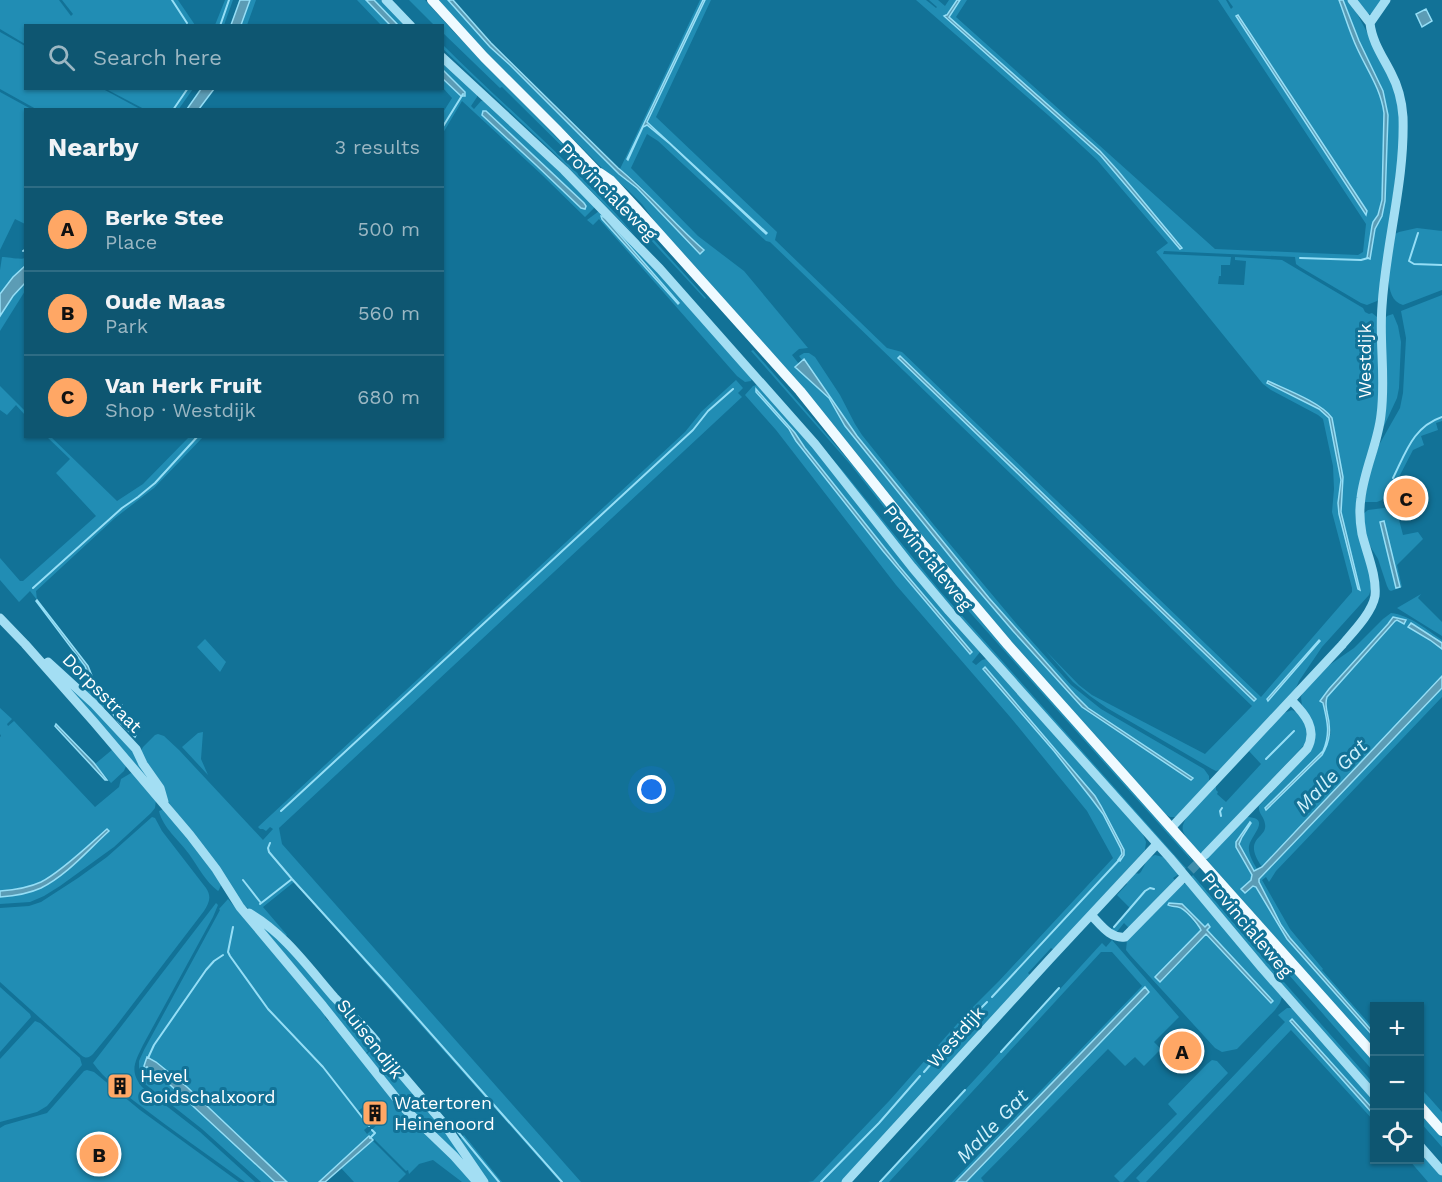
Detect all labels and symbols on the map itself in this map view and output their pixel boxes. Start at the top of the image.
street label: Provincialeweg [555,138,662,245]
street label: Westdijk [1354,323,1375,399]
pin: C [1386,476,1426,520]
street label: Provincialeweg [879,501,978,615]
street label: Dorpsstraat [58,649,147,737]
water label: Malle Gat [1290,733,1373,818]
your location [637,775,666,804]
street label: Provincialeweg [1198,868,1297,981]
street label: Sluisendijk [333,995,408,1083]
street label: Westdijk [923,1002,989,1072]
pin: A [1162,1028,1202,1074]
place label: Hevel Goidschalxoord [140,1065,276,1107]
building icon: Hevel Goidschalxoord [105,1071,135,1101]
water label: Malle Gat [951,1083,1034,1168]
place label: Watertoren Heinenoord [394,1092,495,1134]
building icon: Watertoren Heinenoord [360,1098,390,1128]
pin: B [80,1132,118,1176]

